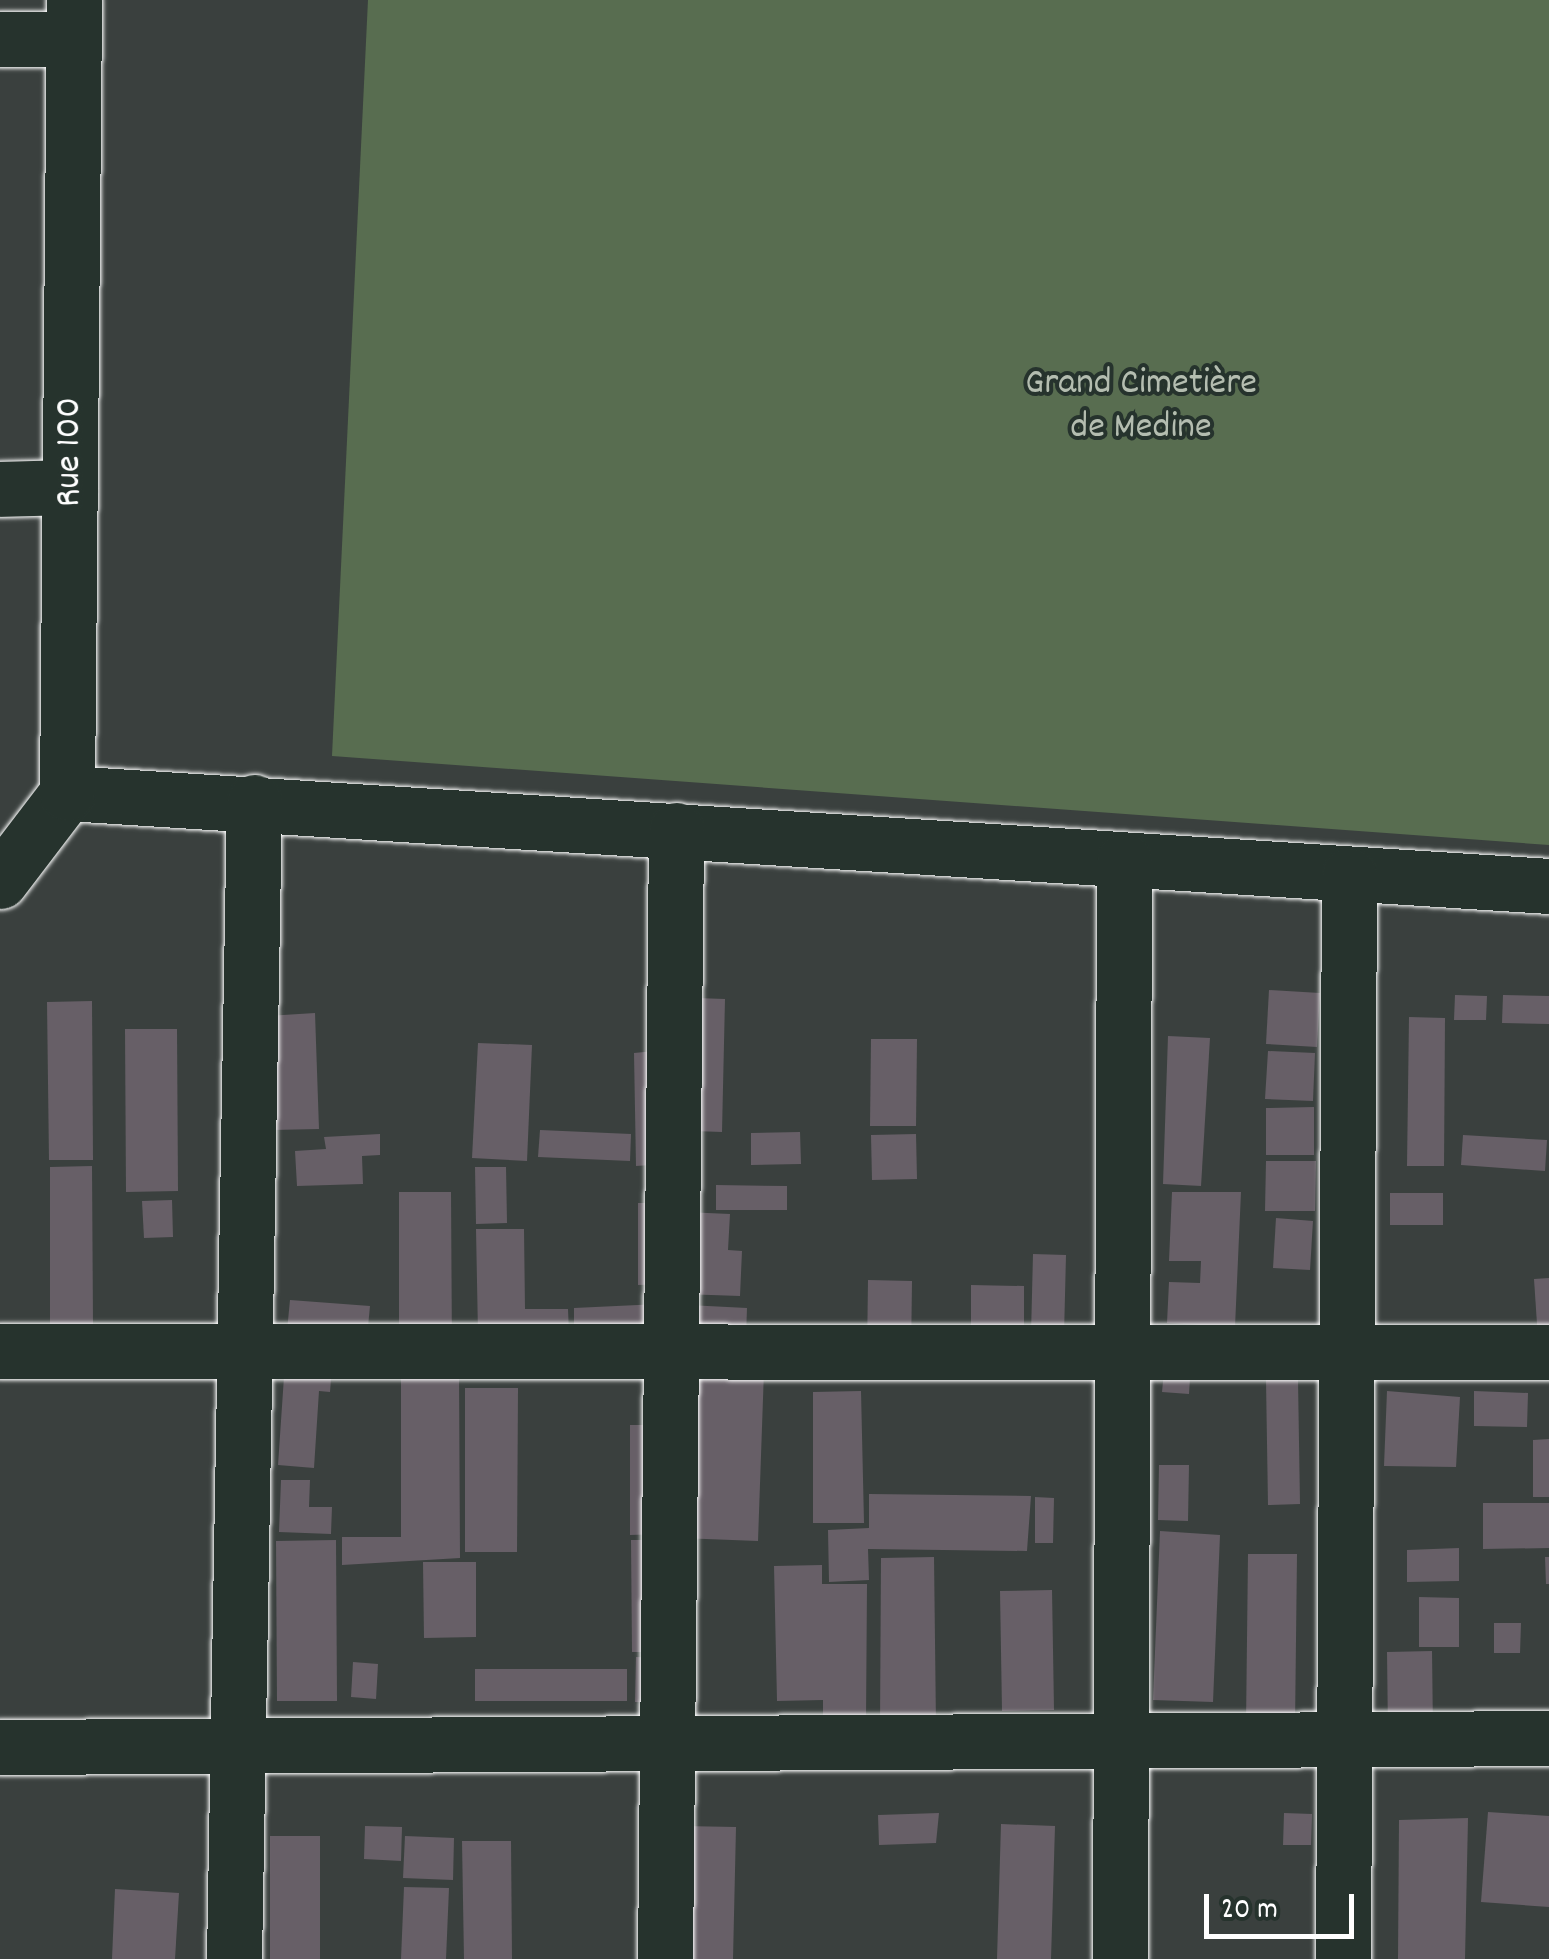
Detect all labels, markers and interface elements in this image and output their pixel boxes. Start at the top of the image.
park label: Grand Cimetière de Medine [1025,362,1257,452]
street label: Rue 100 [48,397,94,507]
scale bar [1209,1874,1359,1936]
text: 20 m [1221,1890,1278,1933]

